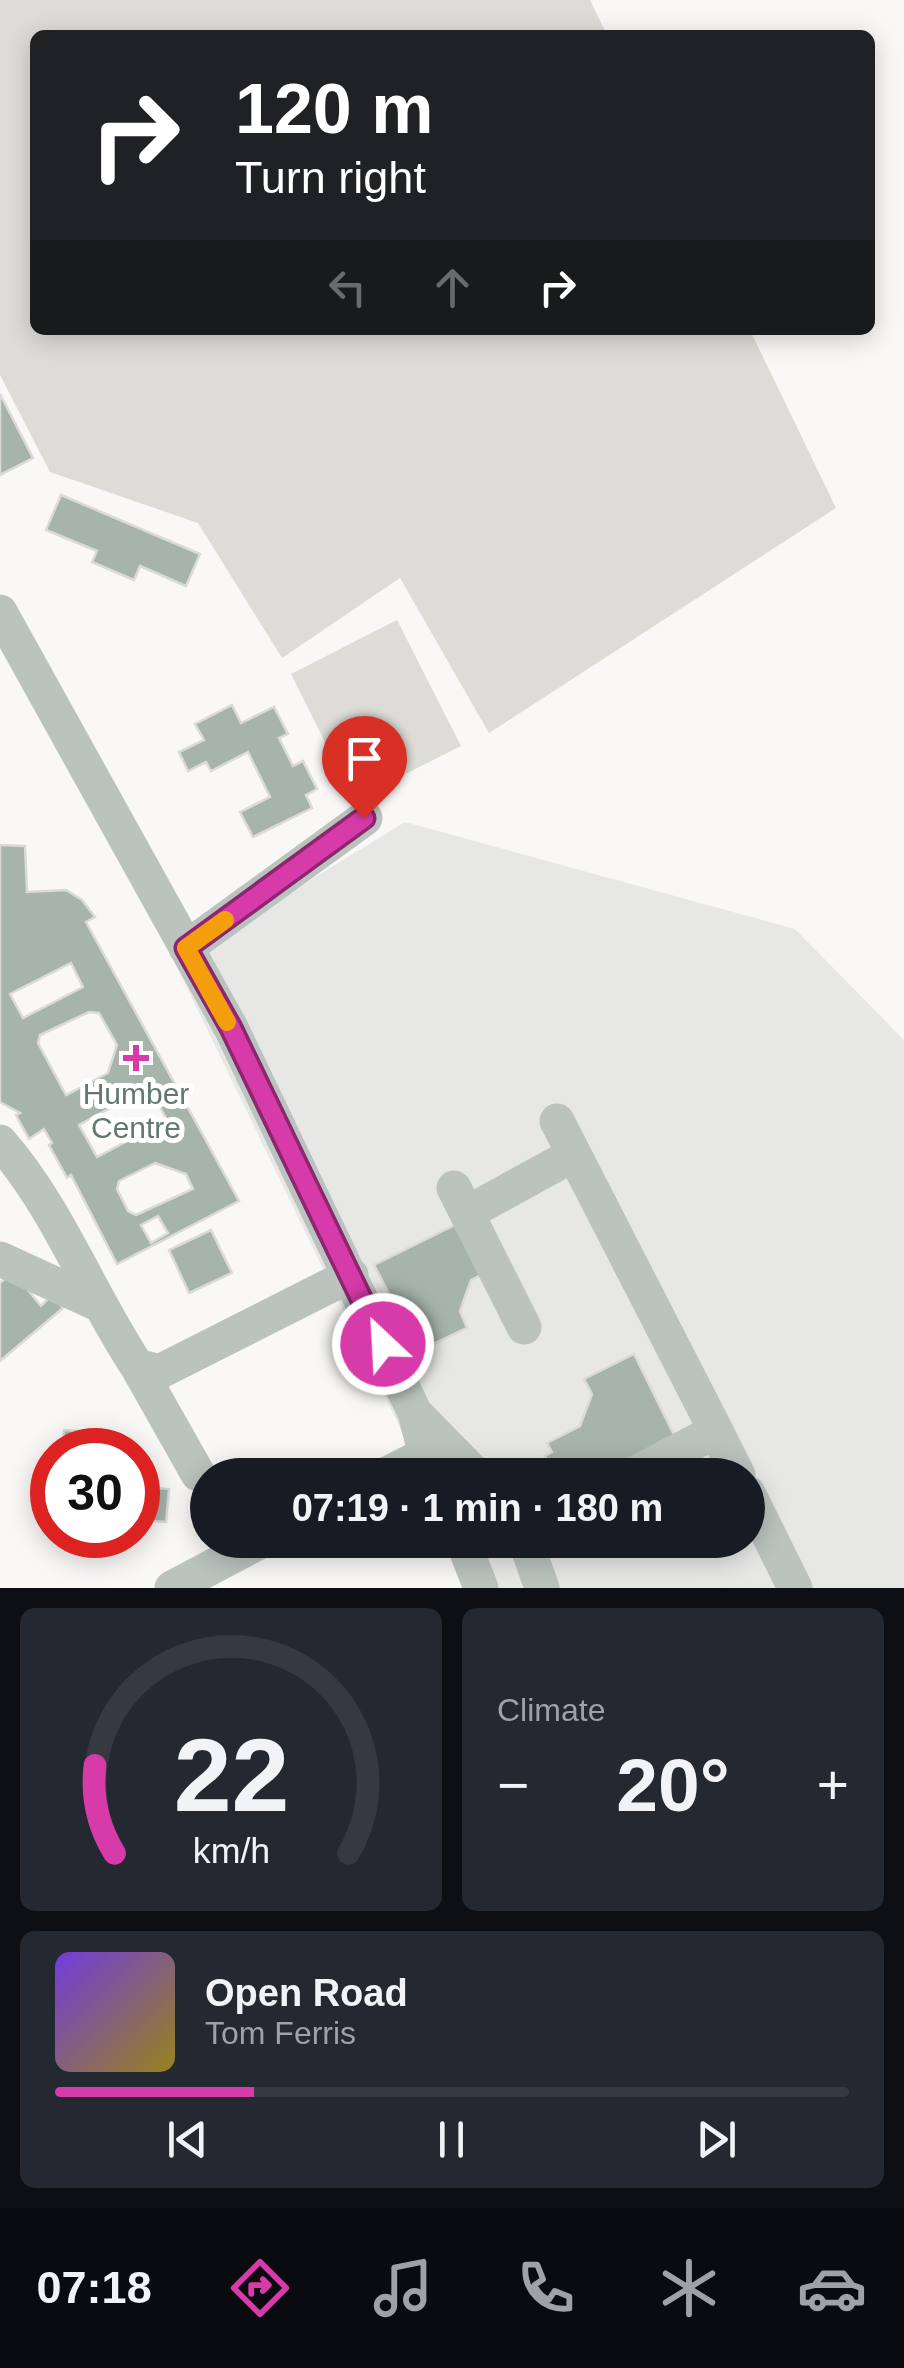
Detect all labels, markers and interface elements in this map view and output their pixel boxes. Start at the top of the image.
icon: right [70,70,200,200]
text: 120 m [235,70,433,148]
text: Turn right [235,152,426,203]
icon: left [320,260,375,315]
icon: ahead [425,260,480,315]
icon: right [530,260,585,315]
pin [322,716,407,819]
icon: arrive [337,731,392,786]
marker: Humber Centre [123,1045,149,1071]
place label: Humber Centre [83,1077,189,1144]
position arrow [331,1292,435,1396]
speed limit sign: 30 [30,1428,160,1558]
text: 07:19 · 1 min · 180 m [292,1487,663,1529]
text: Climate [497,1692,605,1728]
text: 22 [173,1717,289,1833]
text: 20° [616,1743,730,1827]
text: − [497,1754,529,1816]
text: + [817,1754,849,1816]
text: km/h [192,1831,270,1871]
text: Open Road [205,1972,408,2014]
text: Tom Ferris [205,2015,356,2051]
icon: previous [160,2112,215,2167]
icon: pause [424,2112,479,2167]
icon: next [689,2112,744,2167]
icon: directions [225,2253,295,2323]
icon: music [368,2253,438,2323]
icon: phone [511,2253,581,2323]
icon: climate [654,2253,724,2323]
icon: car [797,2253,867,2323]
text: 07:18 [37,2262,152,2313]

